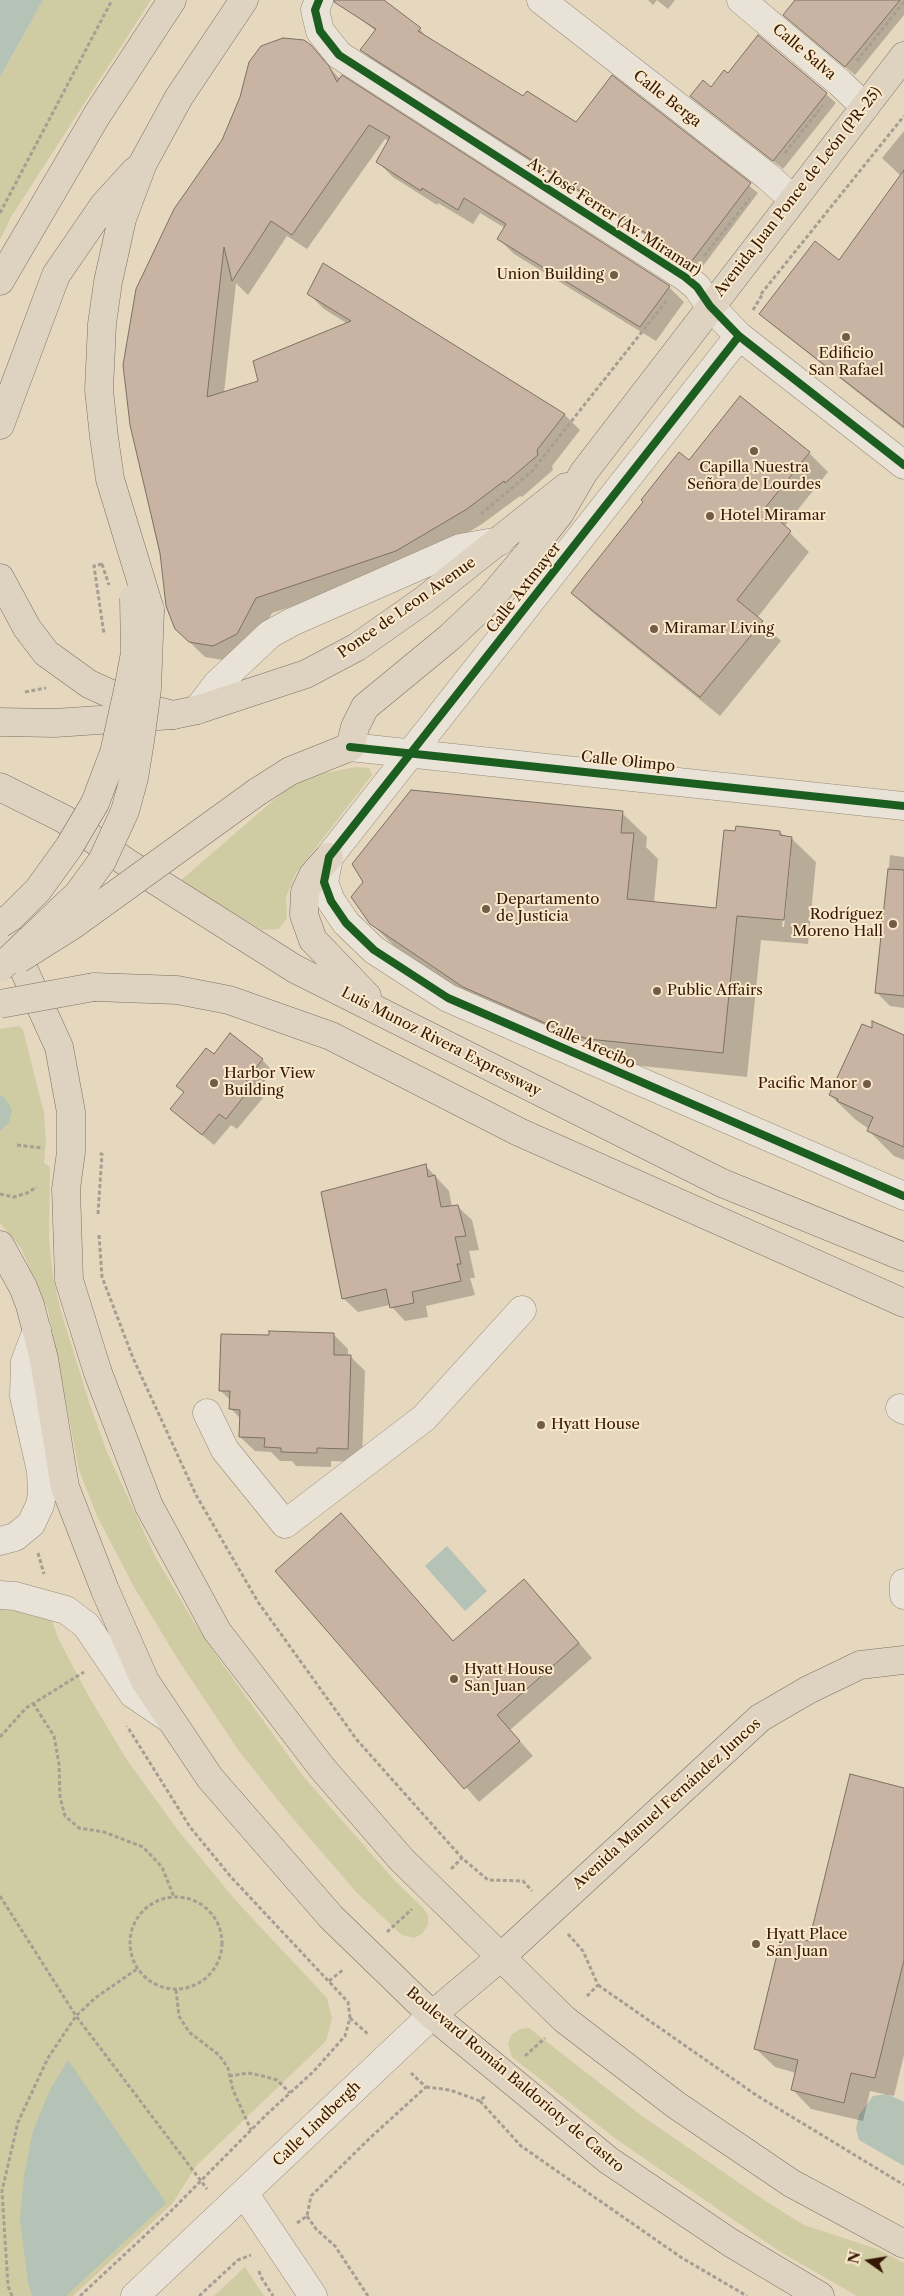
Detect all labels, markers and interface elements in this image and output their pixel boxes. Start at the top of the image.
street label: Calle Salva [769,20,839,84]
street label: Calle Berga [629,67,705,131]
street label: Avenida Juan Ponce de León (PR-25) [710,84,886,300]
street label: Av. José Ferrer (Av. Miramar) [524,154,704,280]
place label: Union Building [497,266,604,284]
marker: Union Building [608,269,620,281]
marker: Edificio San Rafael [840,331,852,343]
place label: Edificio San Rafael [808,345,884,380]
marker: Capilla Nuestra Señora de Lourdes [748,445,760,457]
place label: Capilla Nuestra Señora de Lourdes [687,459,821,494]
place label: Hotel Miramar [720,507,826,525]
marker: Hotel Miramar [704,510,716,522]
street label: Calle Axtmayer [483,539,565,637]
street label: Ponce de Leon Avenue [335,554,479,662]
place label: Miramar Living [664,620,774,638]
marker: Miramar Living [648,623,660,635]
street label: Calle Olimpo [580,748,676,776]
place label: Departamento de Justicia [496,891,599,926]
marker: Departamento de Justicia [480,903,492,915]
place label: Rodríguez Moreno Hall [792,906,883,941]
marker: Rodríguez Moreno Hall [887,918,899,930]
place label: Public Affairs [667,982,763,1000]
street label: Luis Munoz Rivera Expressway [338,984,544,1100]
marker: Public Affairs [651,985,663,997]
street label: Calle Arecibo [542,1017,638,1073]
place label: Harbor View Building [224,1065,315,1100]
place label: Pacific Manor [758,1075,857,1093]
marker: Harbor View Building [208,1077,220,1089]
marker: Pacific Manor [861,1078,873,1090]
place label: Hyatt House [551,1416,640,1434]
marker: Hyatt House [535,1419,547,1431]
place label: Hyatt House San Juan [464,1661,553,1696]
marker: Hyatt House San Juan [448,1673,460,1685]
street label: Avenida Manuel Fernández Juncos [569,1715,765,1893]
place label: Hyatt Place San Juan [766,1926,848,1961]
marker: Hyatt Place San Juan [750,1938,762,1950]
street label: Boulevard Román Baldorioty de Castro [402,1984,628,2176]
street label: Calle Lindbergh [269,2078,365,2170]
north arrow [844,2236,894,2286]
text: N [844,2250,865,2266]

